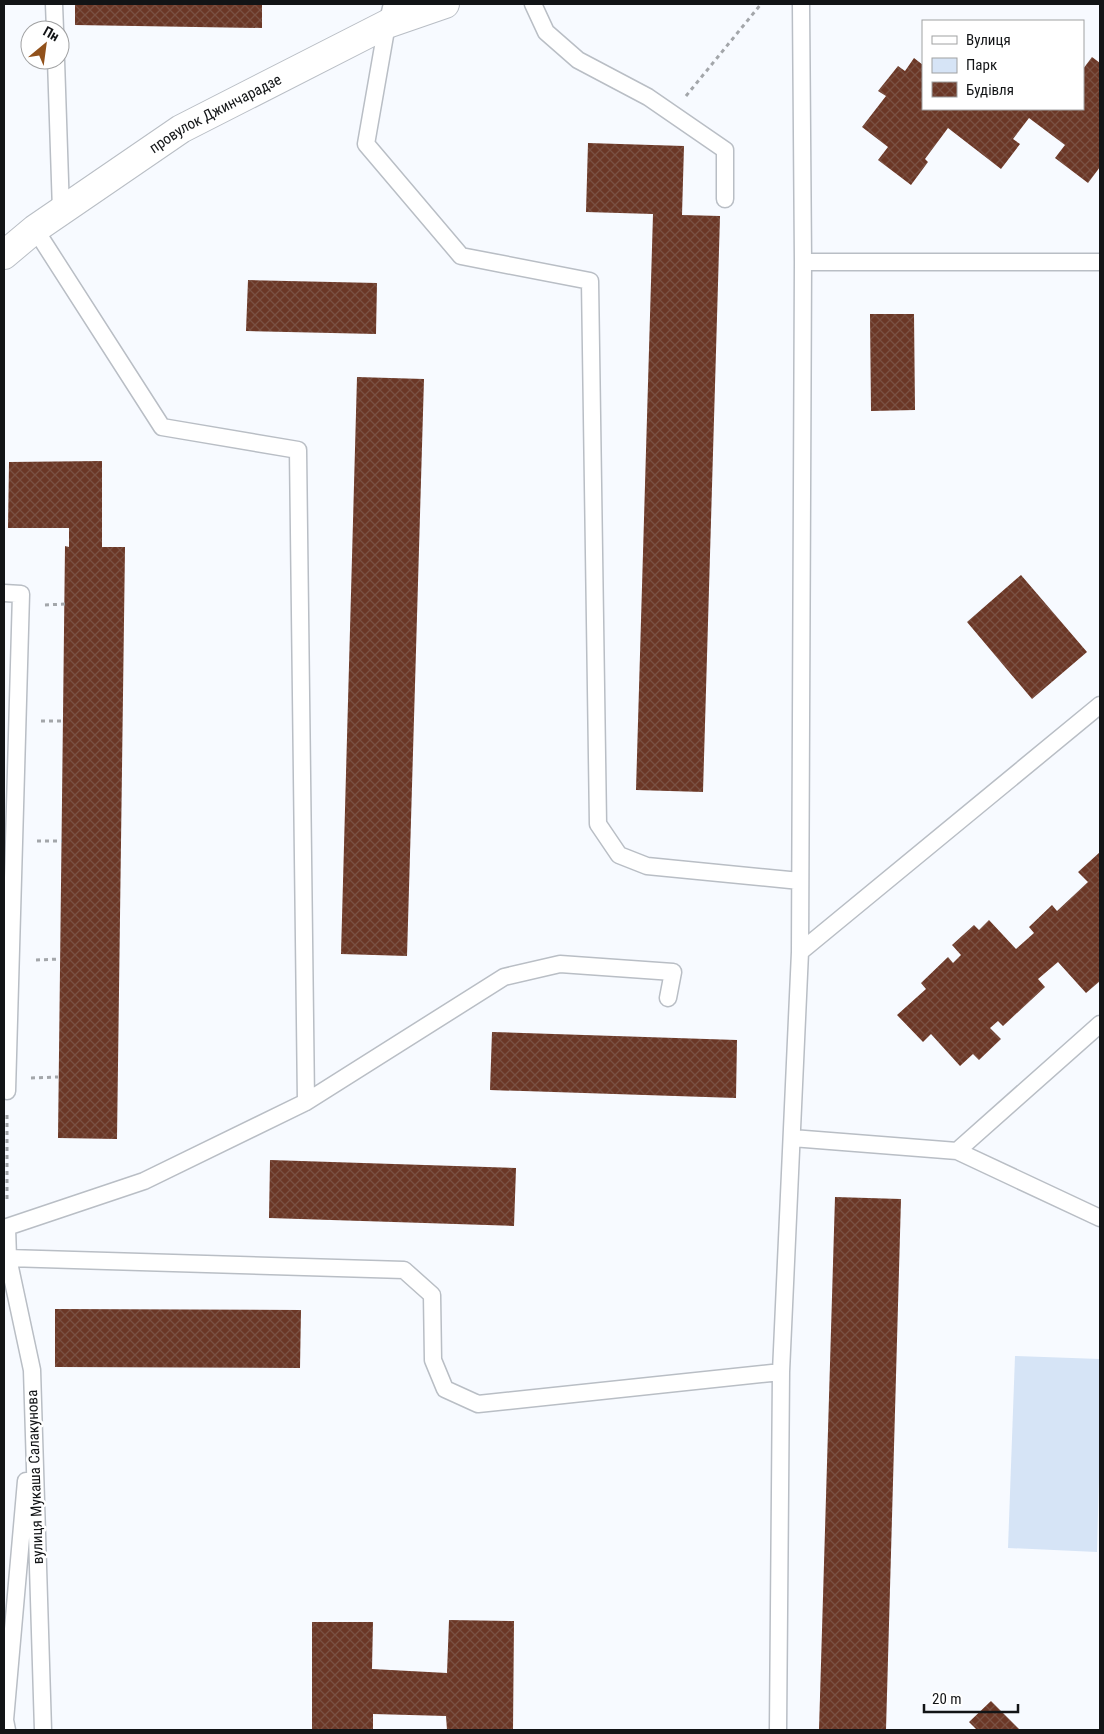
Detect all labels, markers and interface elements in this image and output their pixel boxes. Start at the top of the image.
north arrow [20,20,70,70]
legend [922,20,1084,110]
text: Пн [41,23,62,44]
text: Вулиця [966,31,1011,49]
text: Парк [966,56,997,74]
street label: провулок Джинчарадзе [146,70,284,157]
text: Будівля [966,81,1014,99]
street label: вулиця Мукаша Салакунова [23,1390,47,1564]
scale bar [924,1682,1018,1714]
text: 20 m [932,1690,962,1708]

